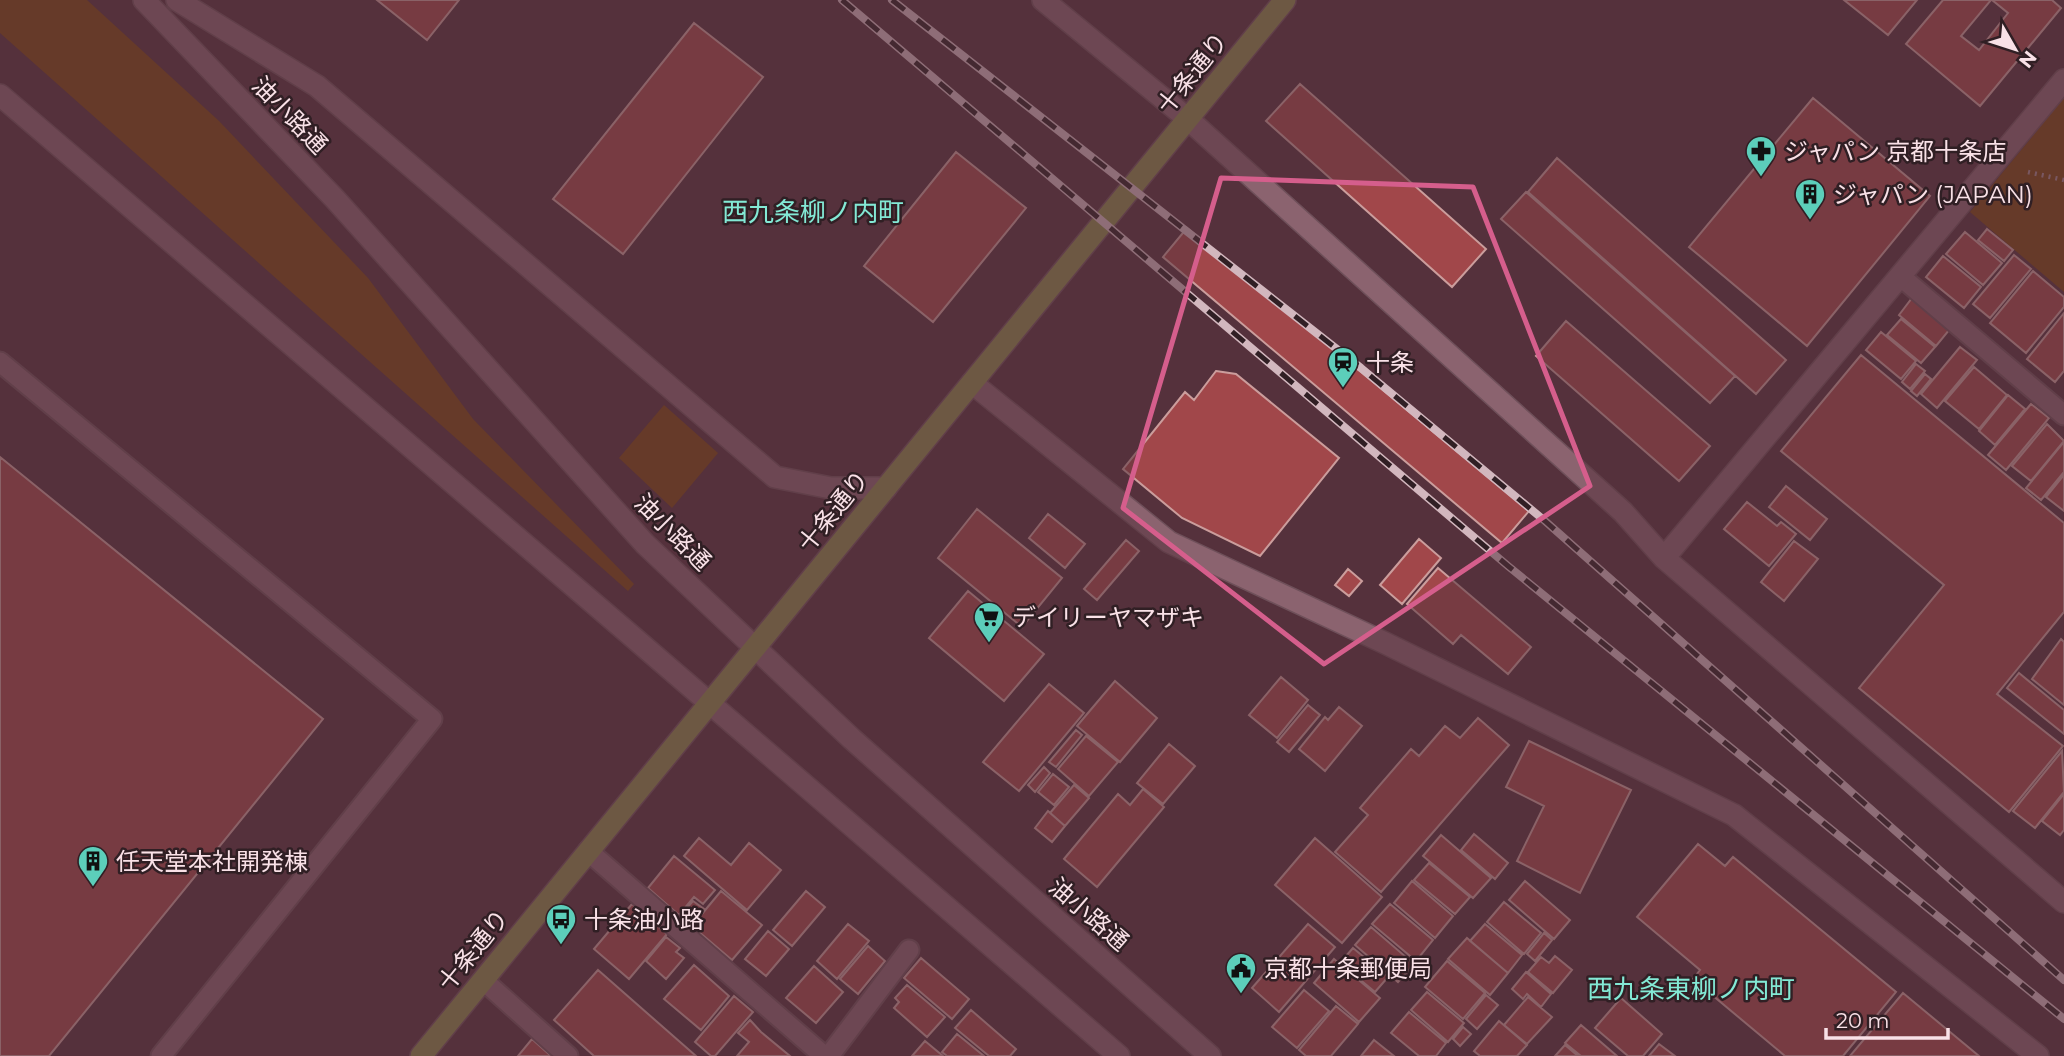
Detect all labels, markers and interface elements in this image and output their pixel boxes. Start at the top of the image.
north arrow [1980,14,2050,84]
street label: 十条通り [1151,27,1233,119]
text: N [2014,46,2042,73]
street label: 油小路通 [246,70,334,160]
pharmacy icon: ジャパン 京都十条店 [1744,134,1778,178]
place label: ジャパン 京都十条店 [1784,137,2006,166]
building icon: ジャパン (JAPAN) [1793,177,1827,221]
place label: ジャパン (JAPAN) [1833,180,2033,209]
district label: 西九条柳ノ内町 [722,196,904,228]
station icon: 十条 [1326,345,1360,389]
place label: 十条 [1366,348,1414,377]
street label: 十条通り [792,465,874,557]
street label: 油小路通 [629,488,717,576]
supermarket icon: デイリーヤマザキ [972,600,1006,644]
place label: デイリーヤマザキ [1012,603,1204,632]
building icon: 任天堂本社開発棟 [76,844,110,888]
place label: 任天堂本社開発棟 [116,847,308,876]
street label: 油小路通 [1043,872,1135,956]
bus stop icon: 十条油小路 [544,902,578,946]
street label: 十条通り [432,904,514,996]
place label: 十条油小路 [584,905,704,934]
public building icon: 京都十条郵便局 [1224,951,1258,995]
place label: 京都十条郵便局 [1264,954,1432,983]
district label: 西九条東柳ノ内町 [1587,973,1795,1005]
scale bar [1826,996,1948,1040]
text: 20 m [1836,1008,1890,1033]

